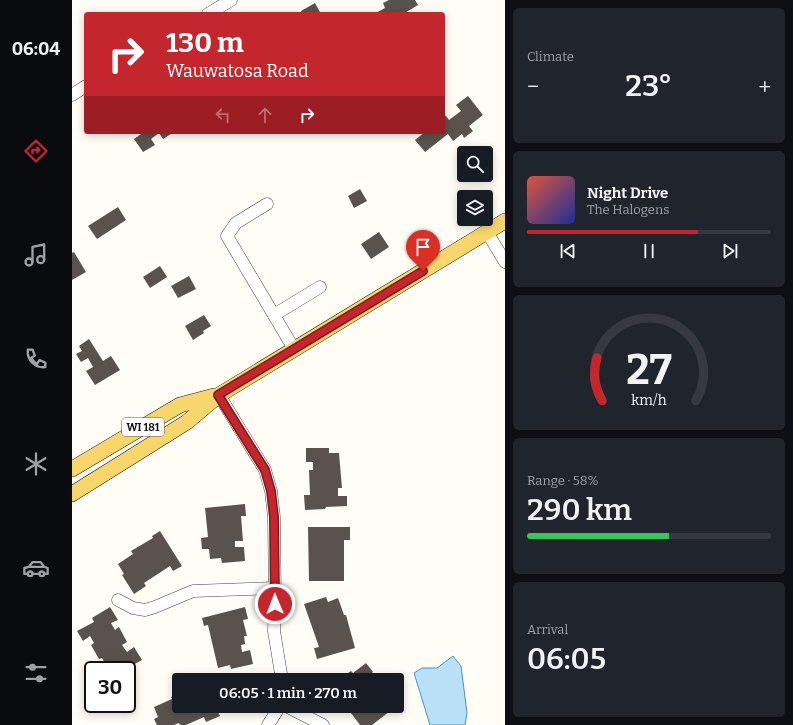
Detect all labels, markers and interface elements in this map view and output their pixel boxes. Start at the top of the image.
text: 130 m [166,26,244,59]
icon: right [100,28,152,80]
text: 06:04 [12,38,60,60]
text: Climate [527,49,574,64]
text: Wauwatosa Road [166,60,309,82]
text: 23° [625,68,672,104]
text: − [527,73,539,100]
text: + [758,73,771,100]
icon: left [212,104,234,126]
icon: ahead [254,104,276,126]
icon: right [296,104,318,126]
icon: directions [22,137,50,165]
map controls [457,146,493,226]
button: search [457,146,493,182]
text: Night Drive [587,184,668,202]
button: layers [457,190,493,226]
text: The Halogens [587,202,669,217]
pin [406,230,440,271]
icon: arrive [412,236,434,258]
icon: previous [557,240,579,262]
icon: pause [638,240,660,262]
icon: next [719,240,741,262]
icon: music [22,241,50,269]
text: 27 [626,344,672,394]
icon: phone [22,345,50,373]
text: km/h [631,391,667,408]
road number: WI 181 [122,418,164,436]
icon: climate [22,450,50,478]
text: Range · 58% [527,473,599,488]
text: 290 km [527,492,632,528]
icon: car [22,554,50,582]
position arrow [254,583,296,625]
text: Arrival [527,622,568,637]
text: 06:05 [527,641,606,677]
icon: filters [22,659,50,687]
speed limit sign: 30 [84,661,136,713]
text: 06:05 · 1 min · 270 m [219,684,357,702]

